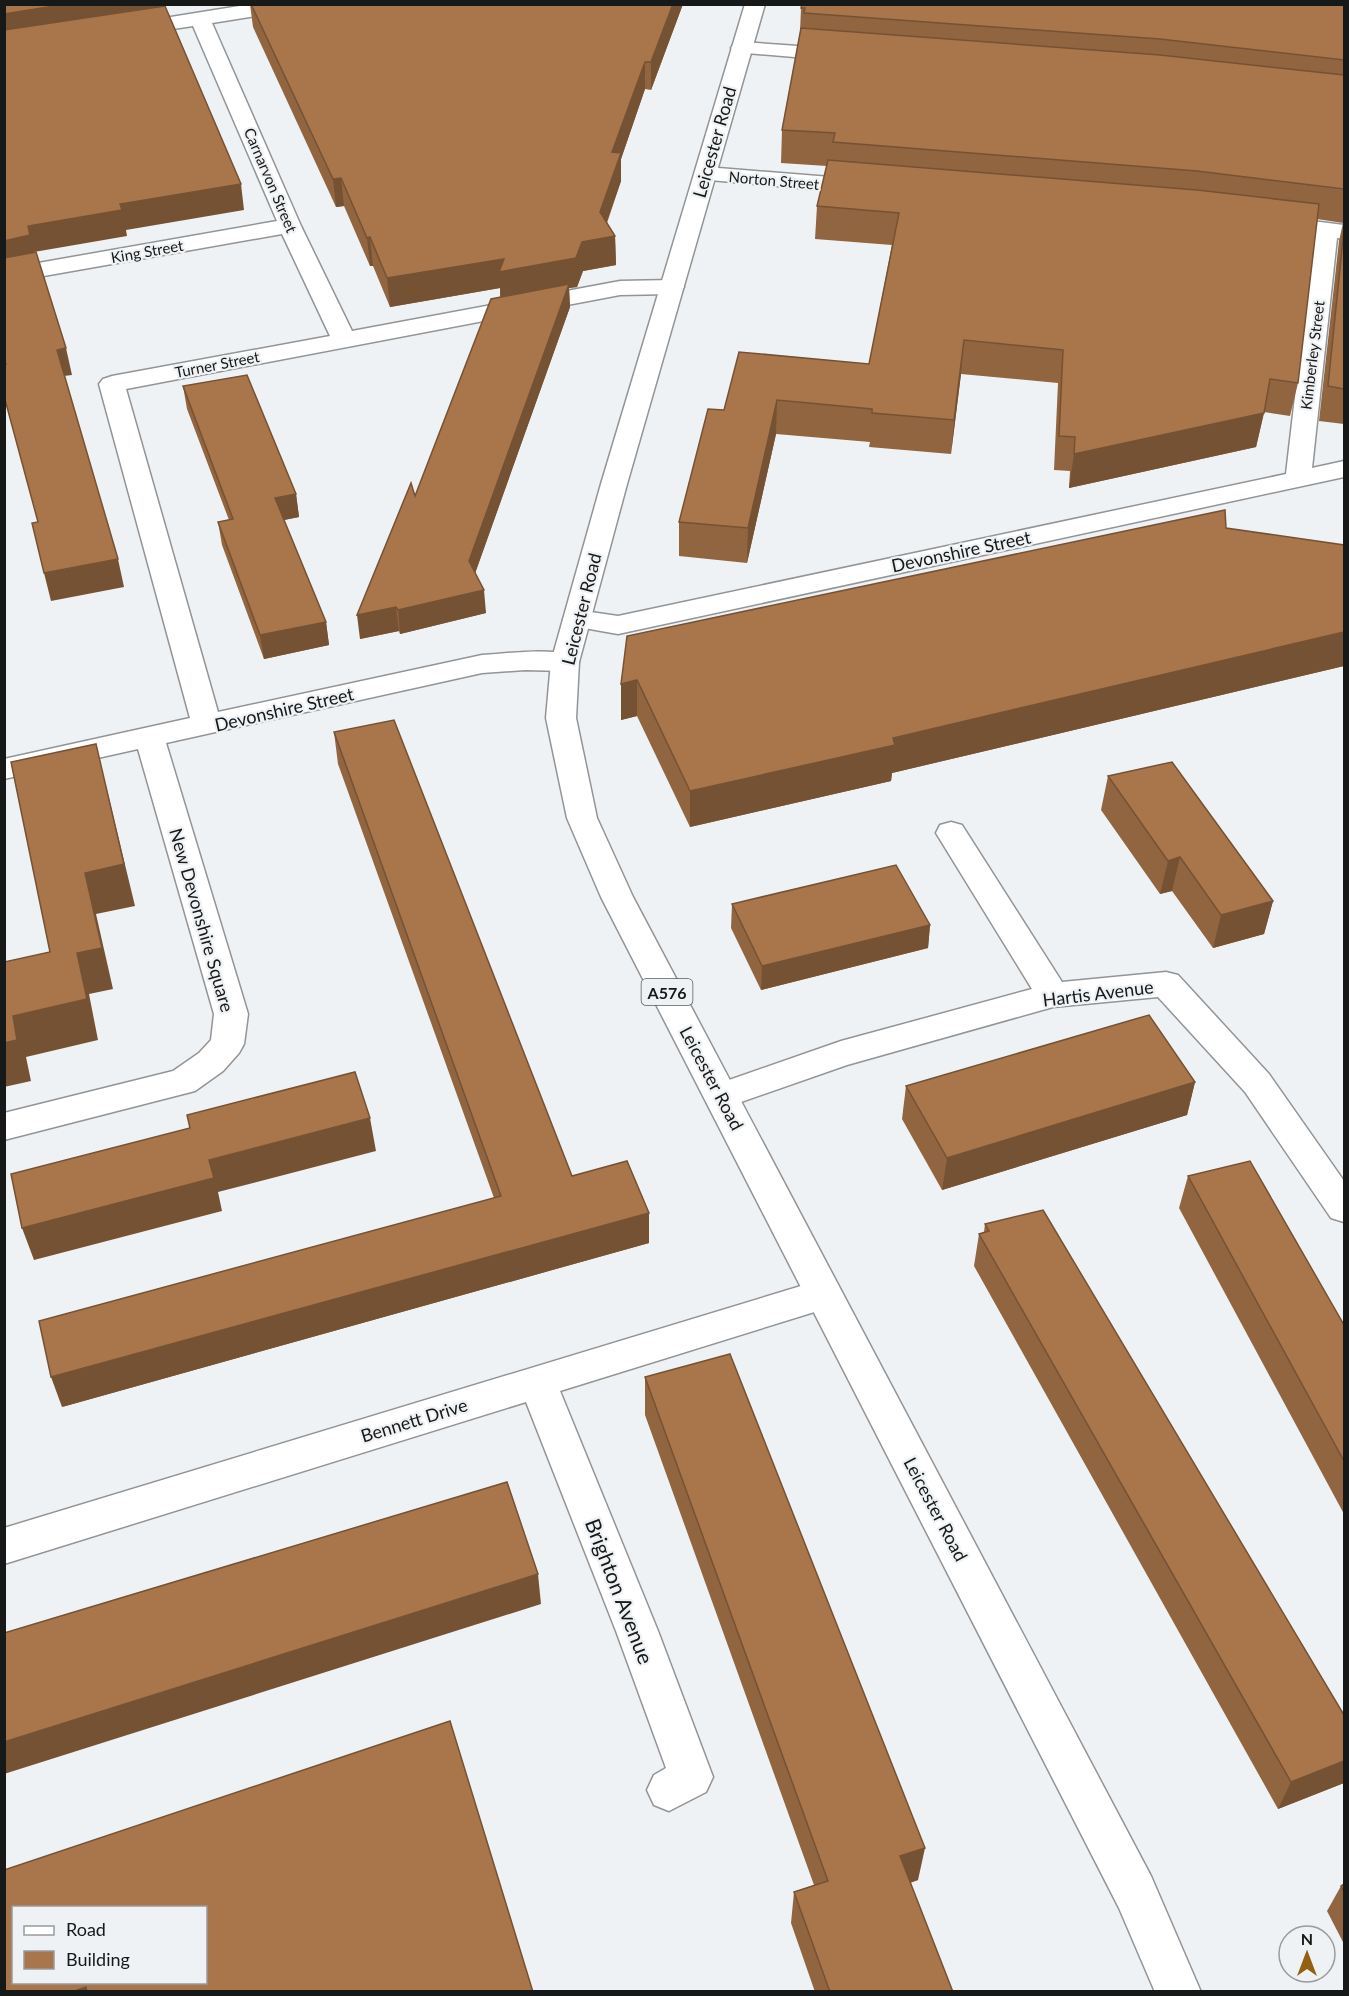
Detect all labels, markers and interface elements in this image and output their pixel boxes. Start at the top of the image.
street label: Leicester Road [688,84,740,200]
street label: Carnarvon Street [241,125,301,236]
street label: Norton Street [728,167,821,193]
street label: King Street [109,236,185,266]
street label: Kimberley Street [1296,299,1328,411]
street label: Turner Street [173,347,261,381]
street label: Devonshire Street [889,525,1033,577]
street label: Leicester Road [556,551,606,667]
street label: Devonshire Street [212,682,356,736]
street label: New Devonshire Square [165,825,239,1015]
street label: Hartis Avenue [1041,975,1155,1011]
road number: A576 [642,979,692,1005]
street label: Leicester Road [675,1022,749,1134]
street label: Bennett Drive [358,1393,470,1447]
street label: Leicester Road [899,1453,973,1565]
street label: Brighton Avenue [581,1515,659,1667]
legend [12,1906,207,1984]
text: Road [66,1918,106,1940]
north arrow [1277,1924,1337,1984]
text: N [1301,1929,1313,1948]
text: Building [66,1948,130,1970]

